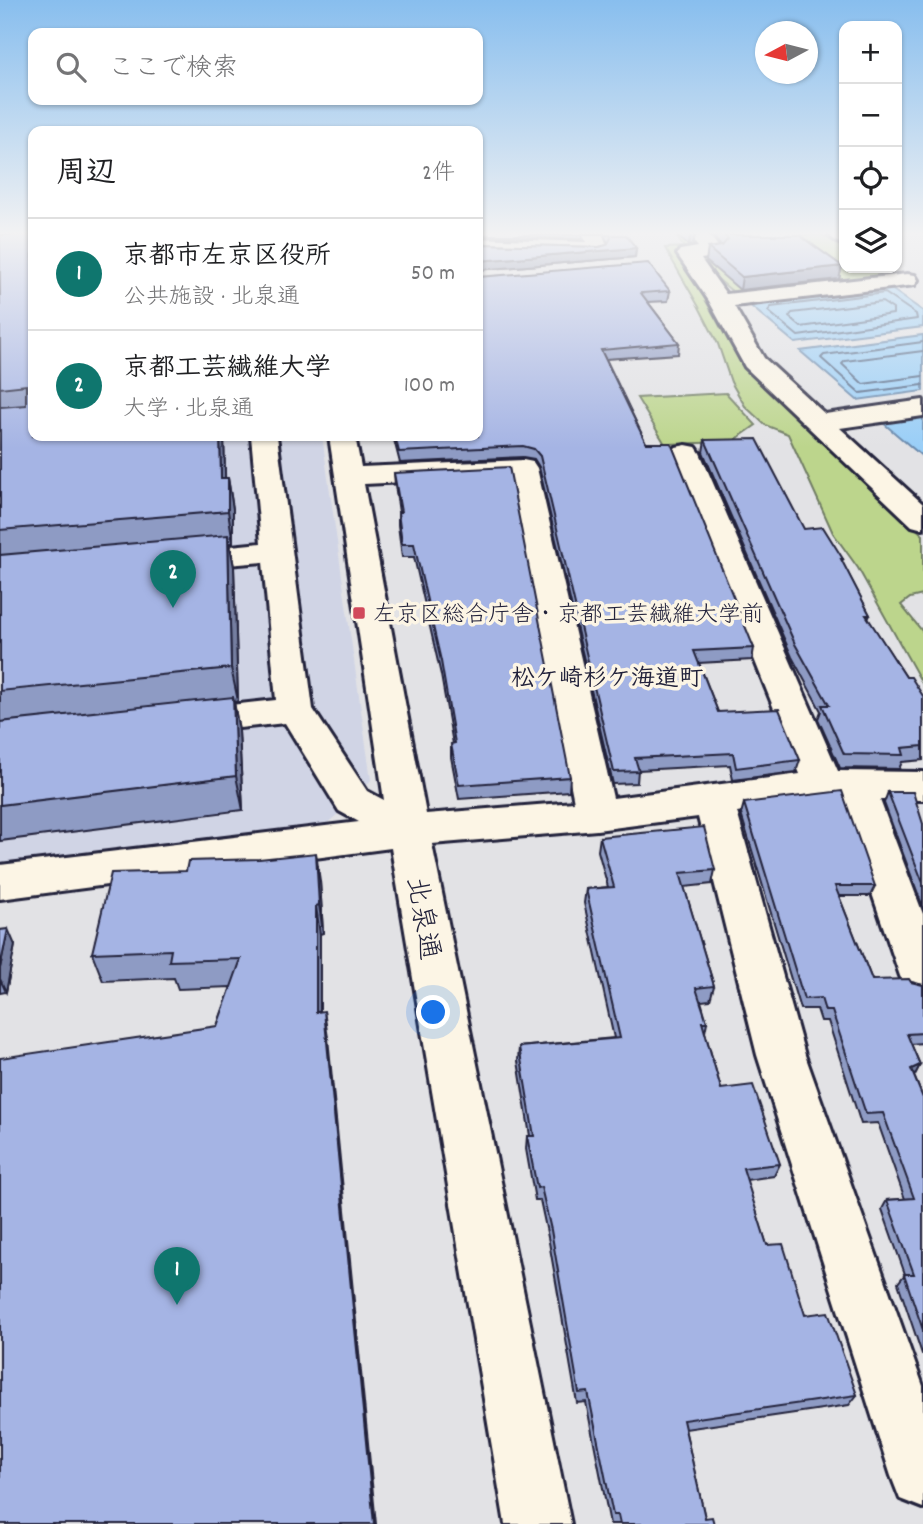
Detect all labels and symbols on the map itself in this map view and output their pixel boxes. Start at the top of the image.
north arrow [755,21,818,84]
pin: 2 [150,550,196,608]
place label: 左京区総合庁舎・京都工芸繊維大学前 [373,600,764,633]
marker: 左京区総合庁舎・京都工芸繊維大学前 [351,605,367,621]
district label: 松ケ崎杉ケ海道町 [511,663,703,697]
street label: 北泉通 [393,874,447,964]
your location [416,995,450,1029]
pin: 1 [154,1247,200,1305]

